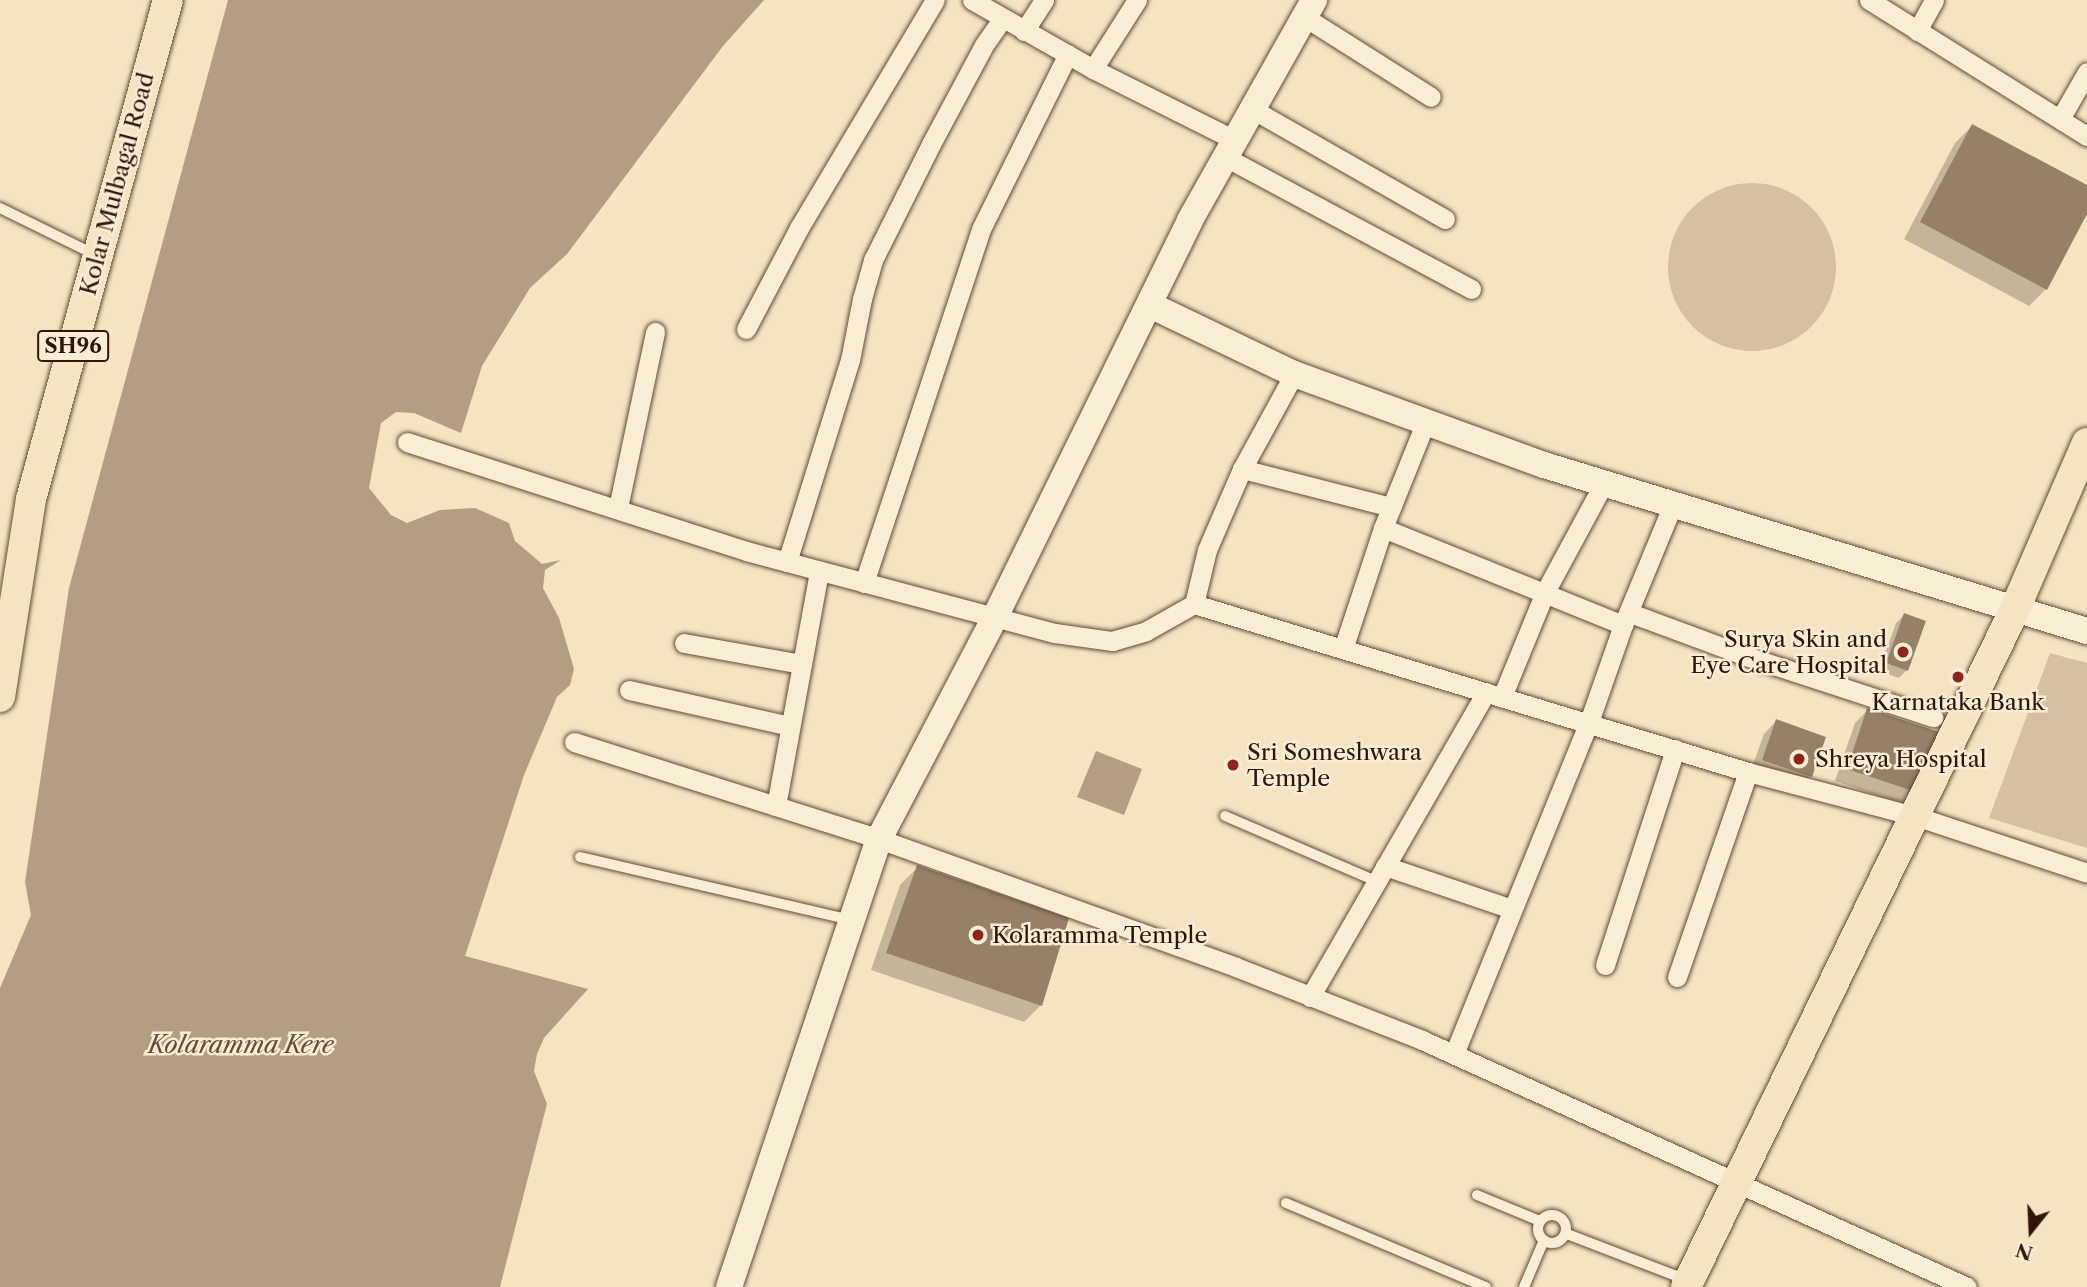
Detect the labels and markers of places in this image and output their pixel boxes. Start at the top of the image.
place label: Surya Skin and Eye Care Hospital [1690,625,1887,679]
marker: Surya Skin and Eye Care Hospital [1893,642,1913,662]
marker: Karnataka Bank [1950,669,1966,685]
place label: Karnataka Bank [1871,688,2045,716]
place label: Sri Someshwara Temple [1247,738,1422,792]
place label: Shreya Hospital [1815,745,1987,773]
marker: Shreya Hospital [1789,749,1809,769]
marker: Sri Someshwara Temple [1225,757,1241,773]
place label: Kolaramma Temple [992,921,1208,949]
marker: Kolaramma Temple [970,927,986,943]

